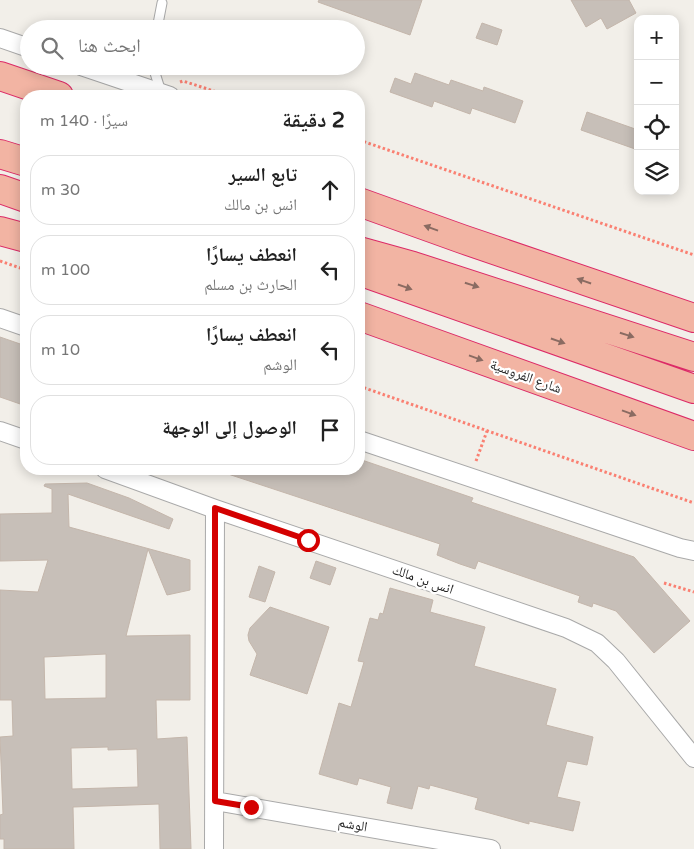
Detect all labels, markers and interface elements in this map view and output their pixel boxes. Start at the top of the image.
map controls [634,15,679,195]
button: + [634,15,679,60]
search box [20,20,365,75]
icon: search [38,34,66,62]
text: ابحث هنا [78,35,141,57]
button: − [634,60,679,105]
button: locate [634,105,679,150]
text: 2 دقيقة [282,108,345,133]
text: سيرًا · 140 m [40,111,128,131]
button: layers [634,150,679,195]
text: تابع السير [229,164,297,186]
icon: ahead [316,176,344,204]
text: 30 m [41,180,80,200]
text: انس بن مالك [224,195,297,215]
one-way arrow [423,224,438,232]
text: انعطف يسارًا [206,244,297,266]
icon: left [316,256,344,284]
text: 100 m [41,260,90,280]
text: الحارث بن مسلم [204,275,297,295]
one-way arrow [577,277,592,285]
one-way arrow [465,282,480,289]
one-way arrow [397,284,412,291]
text: انعطف يسارًا [206,324,297,346]
one-way arrow [620,331,635,339]
icon: left [316,336,344,364]
one-way arrow [551,337,566,345]
text: 10 m [41,340,80,360]
text: الوشم [263,355,297,375]
one-way arrow [469,355,484,362]
street label: شارع الفروسية [487,356,564,398]
one-way arrow [622,409,637,417]
icon: arrive [316,416,344,444]
text: الوصول إلى الوجهة [162,417,297,439]
route start [297,529,320,552]
street label: انس بن مالك [390,561,456,598]
route end [240,796,263,819]
street label: الوشم [337,814,369,836]

